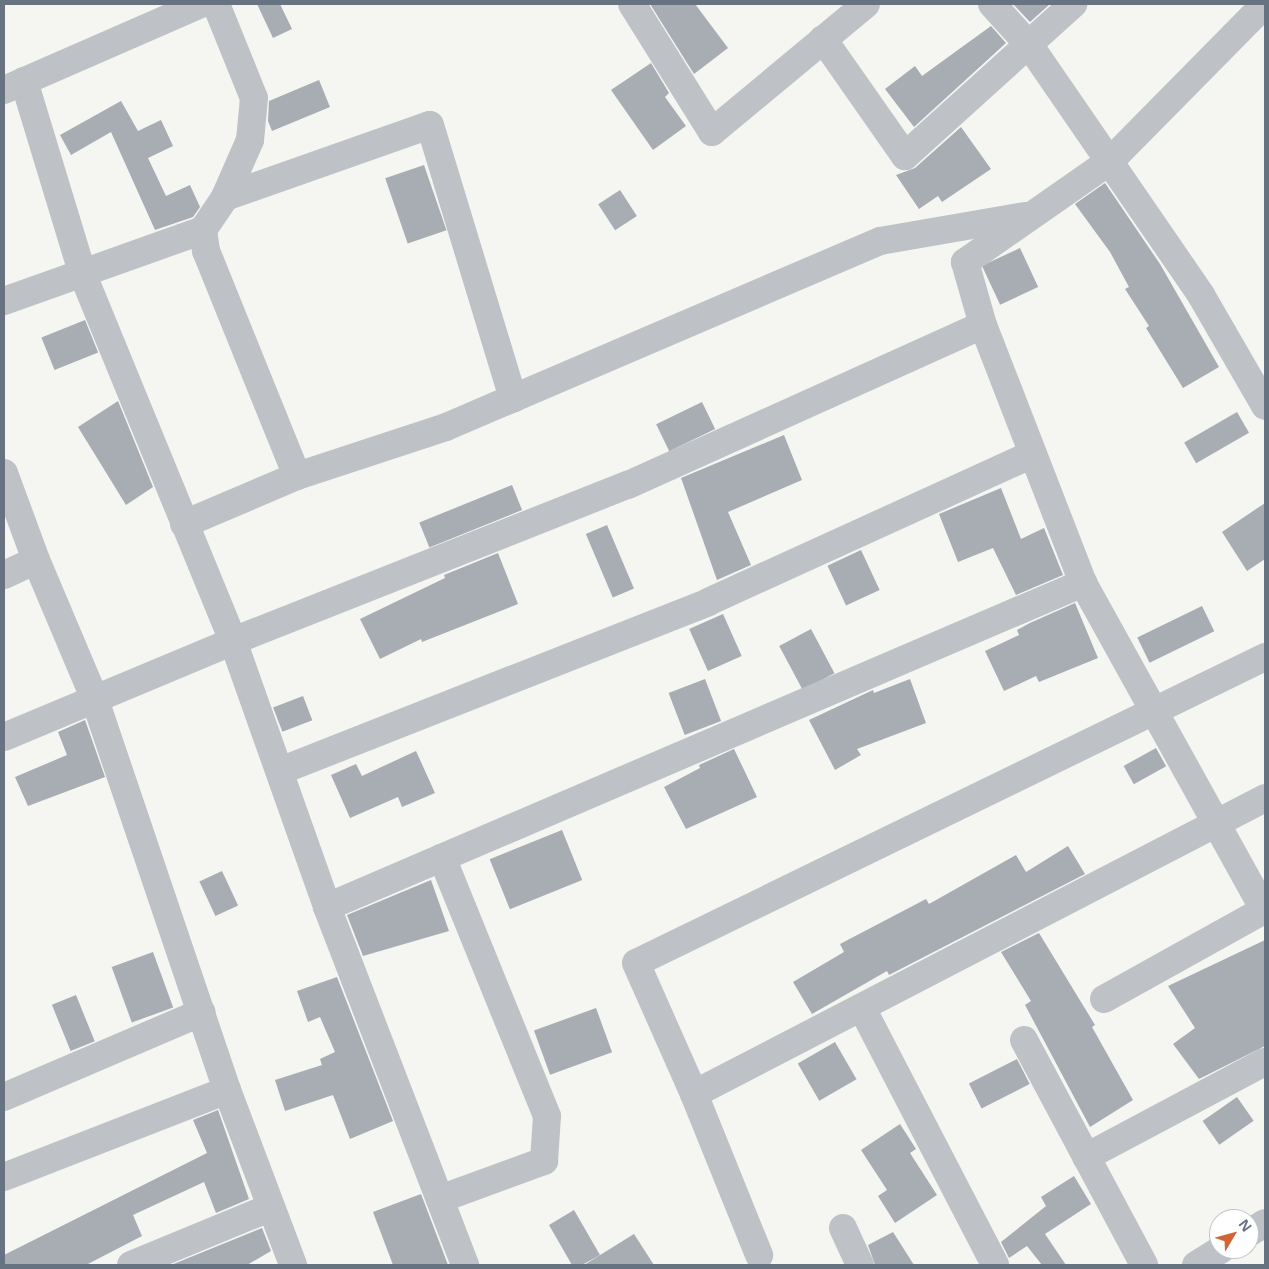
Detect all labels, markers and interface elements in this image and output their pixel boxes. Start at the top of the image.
north arrow [1209,1209,1259,1259]
text: N [1235,1215,1257,1236]

